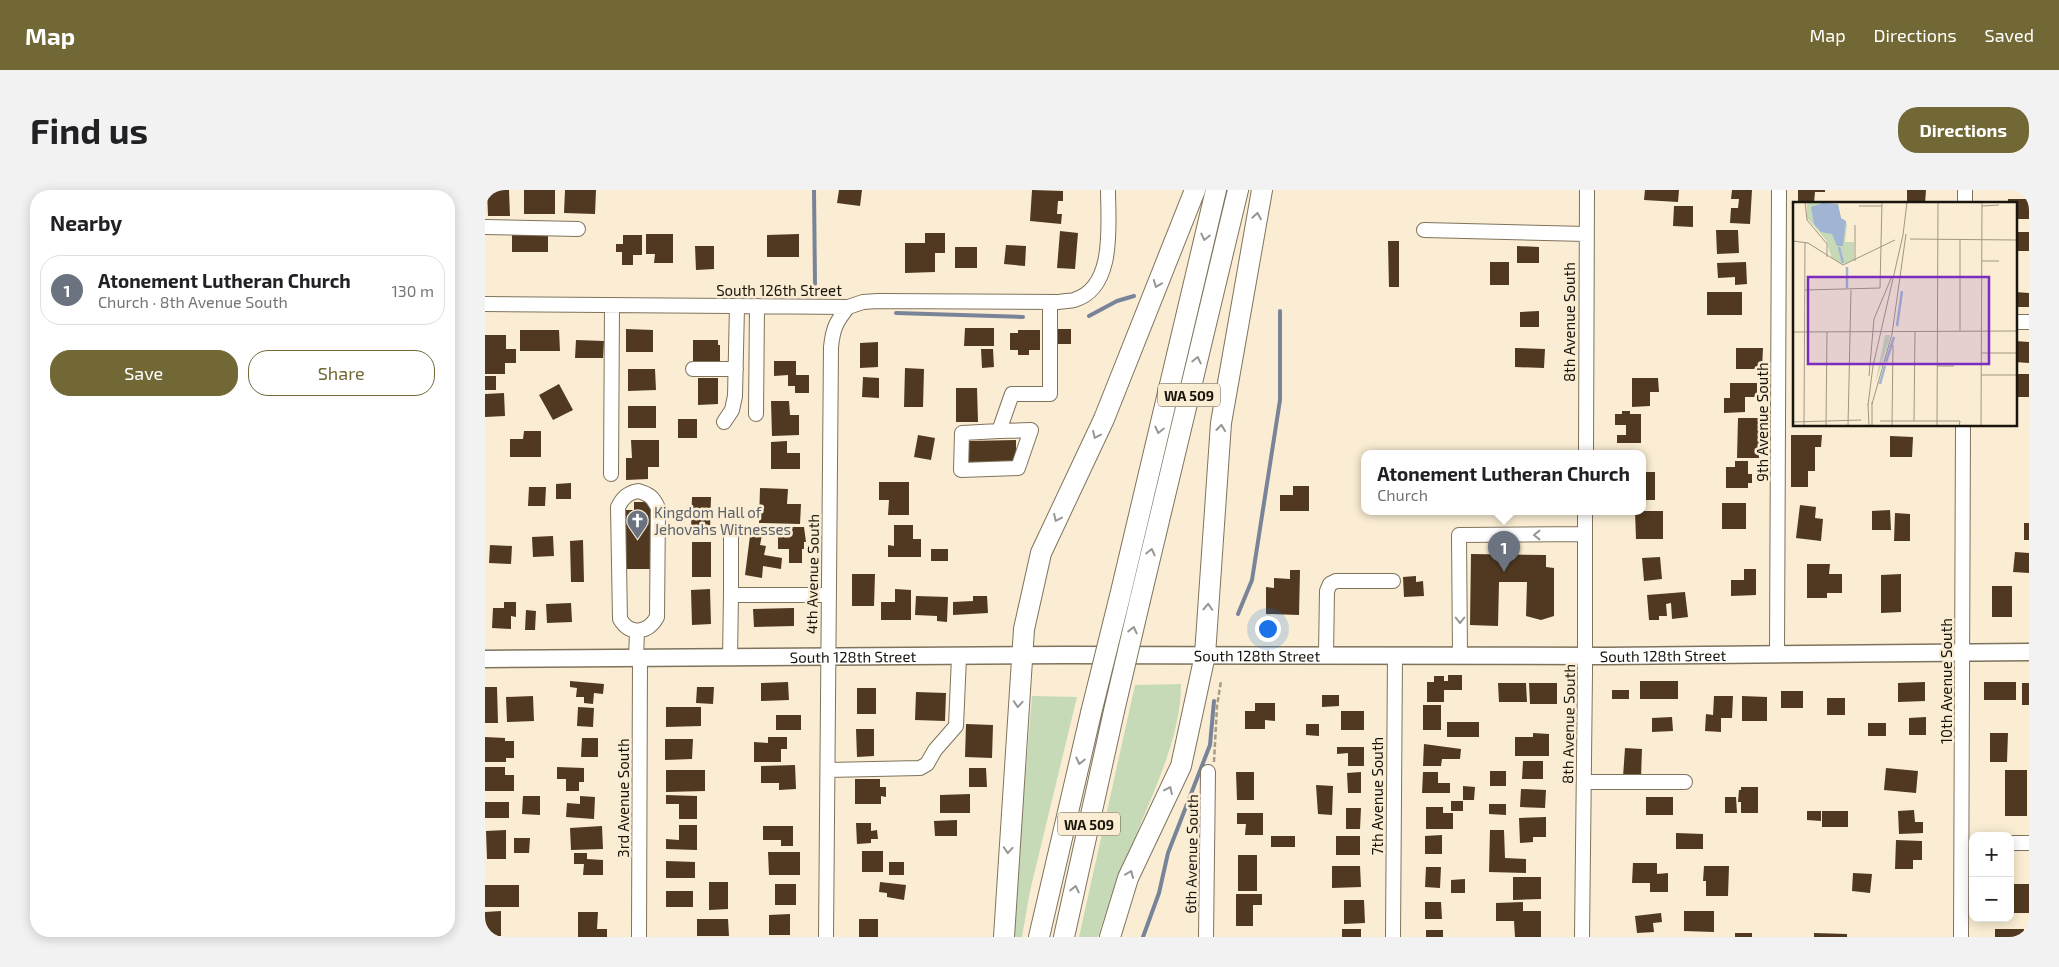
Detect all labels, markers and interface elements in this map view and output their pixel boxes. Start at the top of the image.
text: Map [25,21,75,50]
text: Map [1809,24,1846,46]
text: Directions [1874,24,1957,46]
text: Saved [1985,24,2034,46]
button: Directions [1898,107,2029,153]
text: Find us [30,109,148,151]
inset map [1793,202,2017,426]
text: Nearby [50,210,122,235]
one-way arrow [1252,211,1262,220]
one-way arrow [1200,233,1211,242]
street label: 8th Avenue South [1560,262,1578,382]
text: Atonement Lutheran Church [98,269,351,292]
one-way arrow [1153,279,1163,288]
text: 1 [64,281,70,300]
text: 130 m [392,281,434,300]
street label: South 126th Street [716,281,842,299]
text: Church · 8th Avenue South [98,292,288,311]
button: Save [50,350,238,396]
button: Share [248,350,435,396]
one-way arrow [1191,356,1202,365]
street label: 9th Avenue South [1753,362,1771,482]
road number: WA 509 [1158,384,1220,406]
one-way arrow [1215,423,1226,431]
one-way arrow [1154,425,1165,434]
one-way arrow [1092,430,1102,439]
popup [1361,450,1646,515]
text: Atonement Lutheran Church [1377,462,1630,485]
text: Church [1377,485,1428,504]
place label: Kingdom Hall of Jehovahs Witnesses [654,503,791,538]
church icon: Kingdom Hall of Jehovahs Witnesses [626,509,650,540]
one-way arrow [1053,513,1064,522]
street label: 4th Avenue South [802,514,822,634]
one-way arrow [1532,530,1540,540]
pin: 1 [1488,531,1520,572]
one-way arrow [1146,549,1156,557]
one-way arrow [1202,602,1213,610]
your location [1255,616,1281,642]
one-way arrow [1455,616,1465,624]
street label: 10th Avenue South [1937,618,1955,744]
one-way arrow [1127,625,1138,634]
street label: South 128th Street [1194,646,1320,664]
street label: South 128th Street [1600,646,1727,665]
street label: South 128th Street [790,647,917,666]
street label: 8th Avenue South [1558,664,1578,784]
one-way arrow [1013,701,1024,709]
street label: 7th Avenue South [1368,737,1386,855]
street label: 3rd Avenue South [614,738,632,858]
one-way arrow [1075,756,1086,765]
one-way arrow [1163,786,1173,795]
street label: 6th Avenue South [1181,794,1201,914]
road number: WA 509 [1058,812,1120,836]
map controls [1969,832,2014,922]
button: + [1969,832,2014,877]
one-way arrow [1003,846,1014,854]
one-way arrow [1124,870,1135,879]
button: − [1969,877,2014,922]
one-way arrow [1069,885,1080,894]

